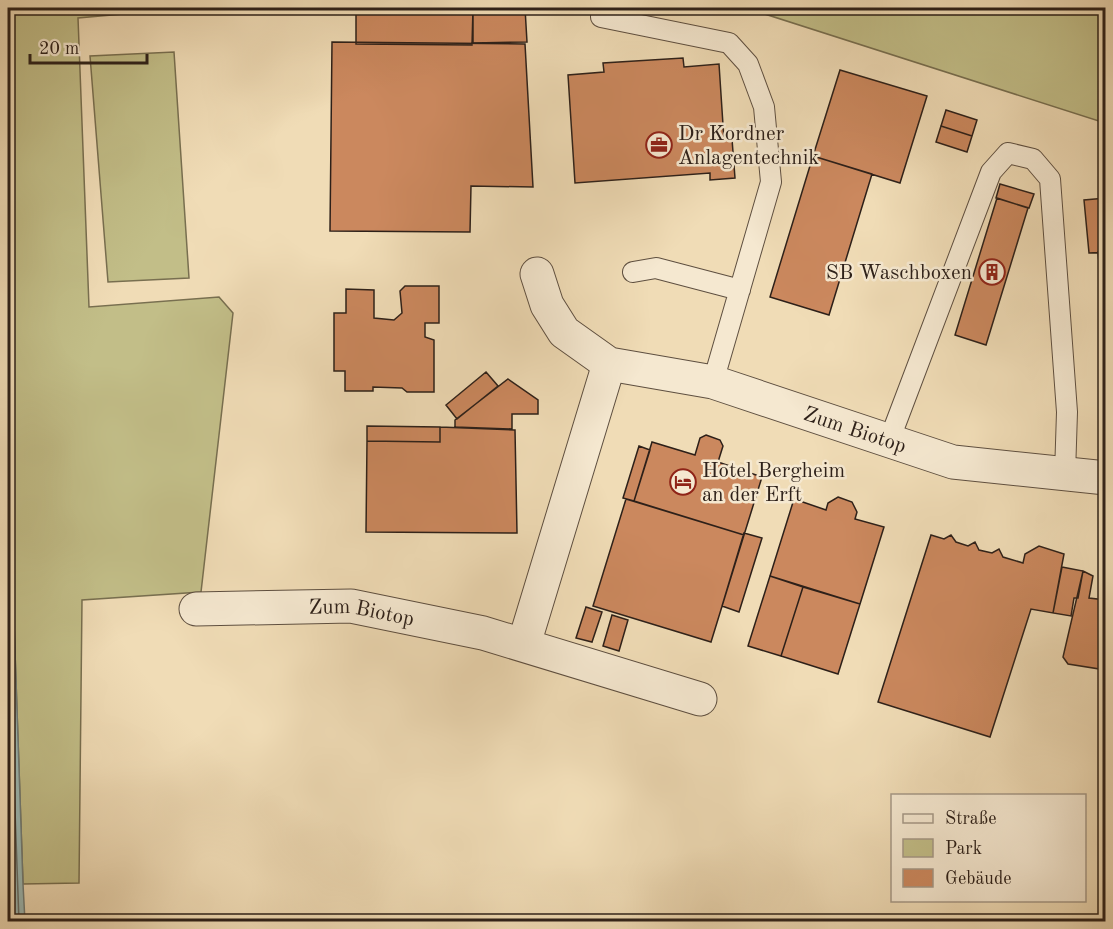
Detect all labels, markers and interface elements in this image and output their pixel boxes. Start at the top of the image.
scale bar [30,27,147,65]
text: 20 m [39,40,79,58]
place label: Dr Kordner Anlagentechnik [678,124,819,169]
office icon: Dr Kordner Anlagentechnik [644,130,674,160]
building icon: SB Waschboxen [977,257,1007,287]
place label: SB Waschboxen [826,263,972,284]
street label: Zum Biotop [801,404,909,458]
place label: Hotel Bergheim an der Erft [702,461,845,506]
hotel icon: Hotel Bergheim an der Erft [668,467,698,497]
street label: Zum Biotop [308,597,416,631]
legend [891,794,1086,902]
text: Straße [945,810,996,828]
text: Park [945,840,982,858]
text: Gebäude [945,870,1012,888]

